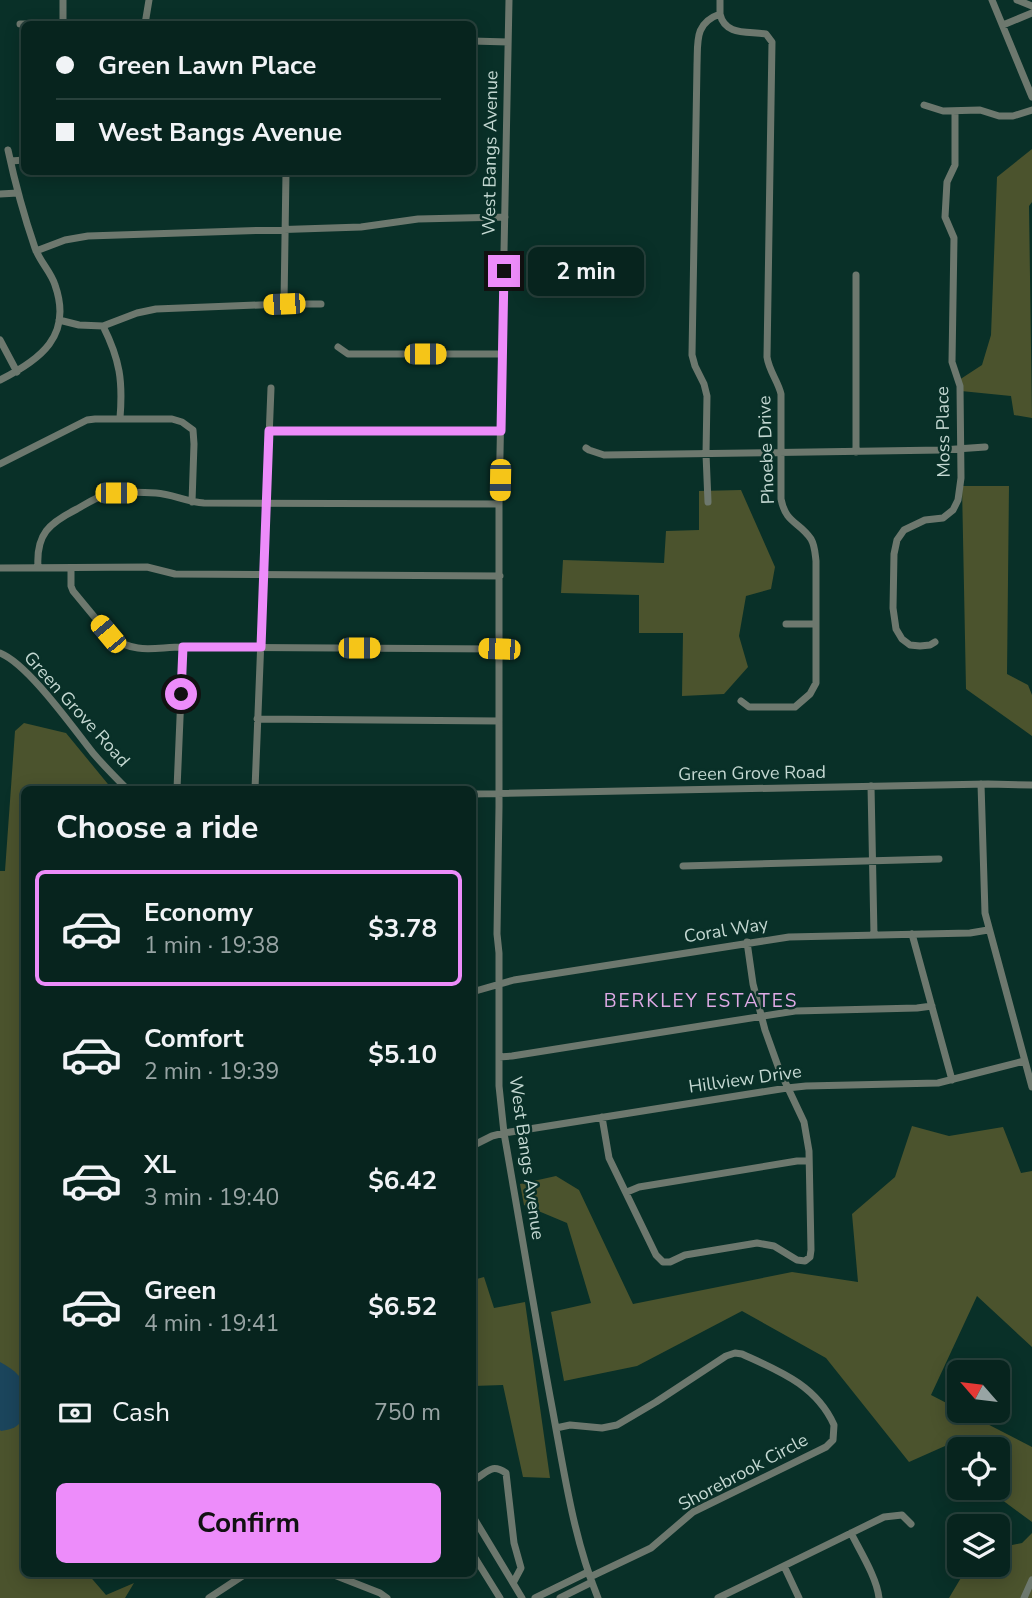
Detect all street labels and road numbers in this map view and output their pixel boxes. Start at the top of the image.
street label: West Bangs Avenue [477,70,503,236]
street label: Moss Place [930,386,956,478]
street label: Phoebe Drive [752,395,780,505]
street label: Green Grove Road [19,646,135,772]
street label: Green Grove Road [678,760,826,786]
street label: Coral Way [682,911,771,948]
street label: Hillview Drive [687,1059,803,1099]
street label: West Bangs Avenue [504,1075,550,1241]
street label: Shorebrook Circle [674,1428,812,1516]

